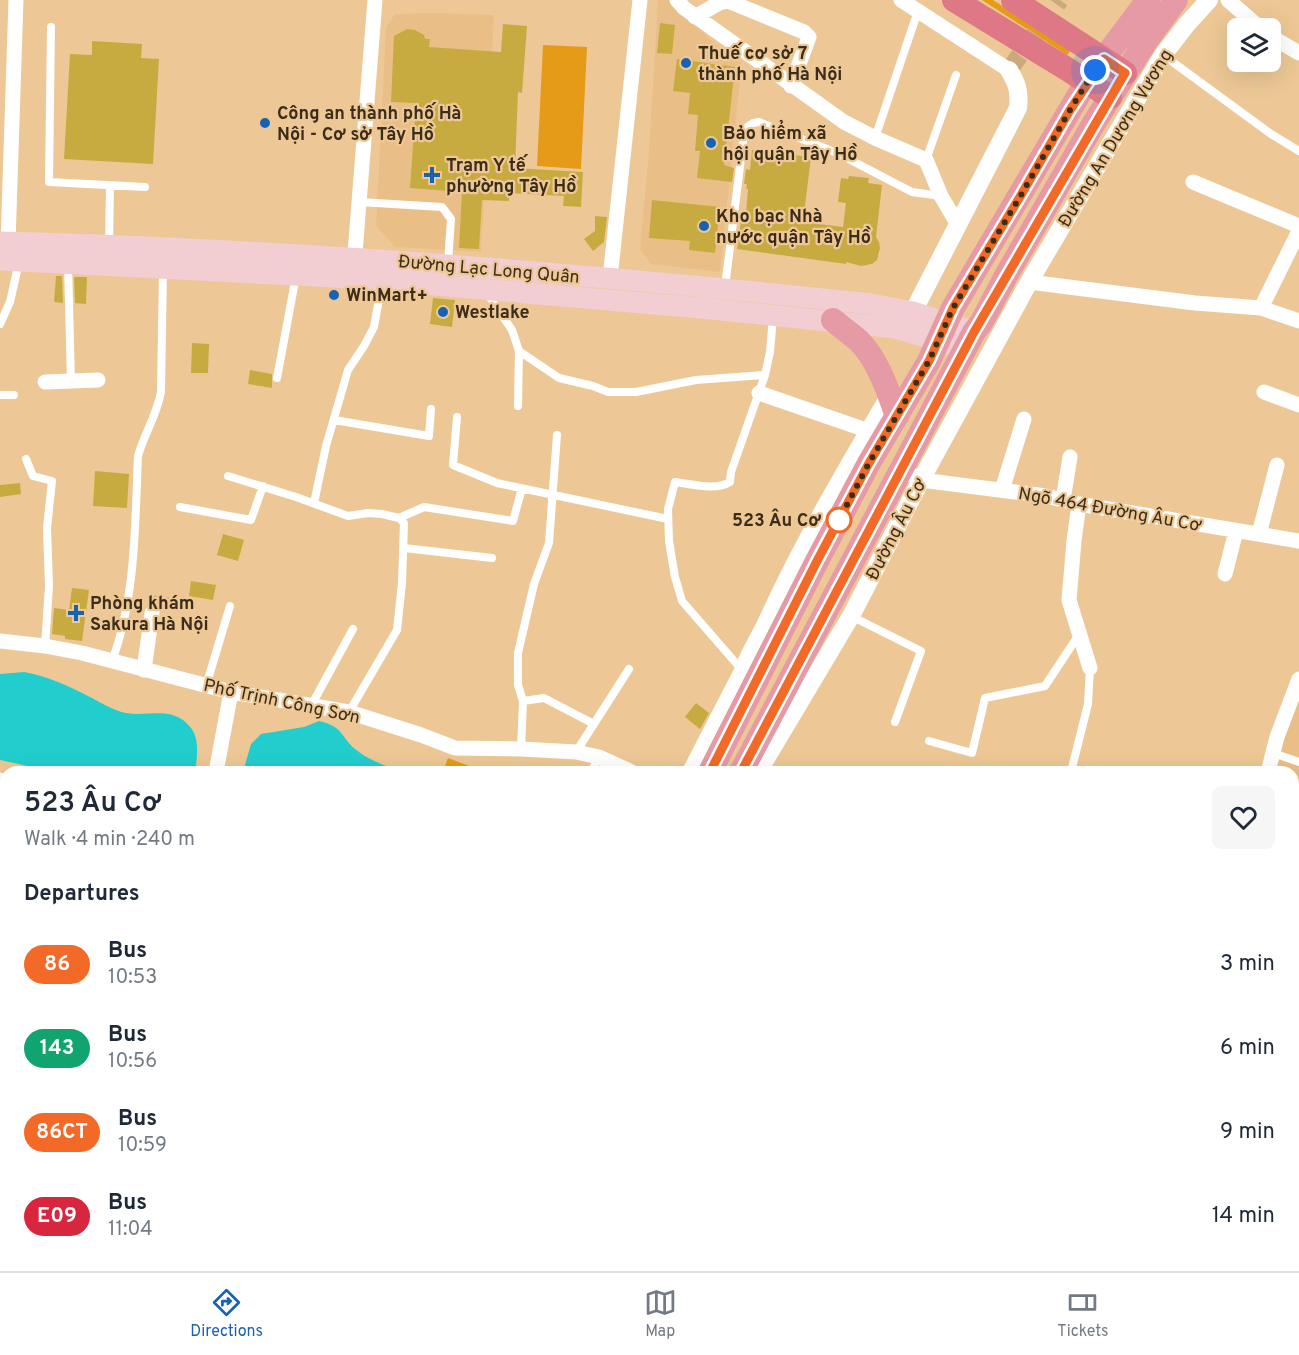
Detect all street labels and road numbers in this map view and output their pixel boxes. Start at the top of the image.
street label: Đường An Dương Vương [1054,46,1179,232]
street label: Đường Lạc Long Quân [397,251,581,290]
street label: Đường Âu Cơ [860,474,933,584]
street label: Ngõ 464 Đường Âu Cơ [1016,481,1204,538]
street label: Phố Trịnh Công Sơn [201,674,362,730]

